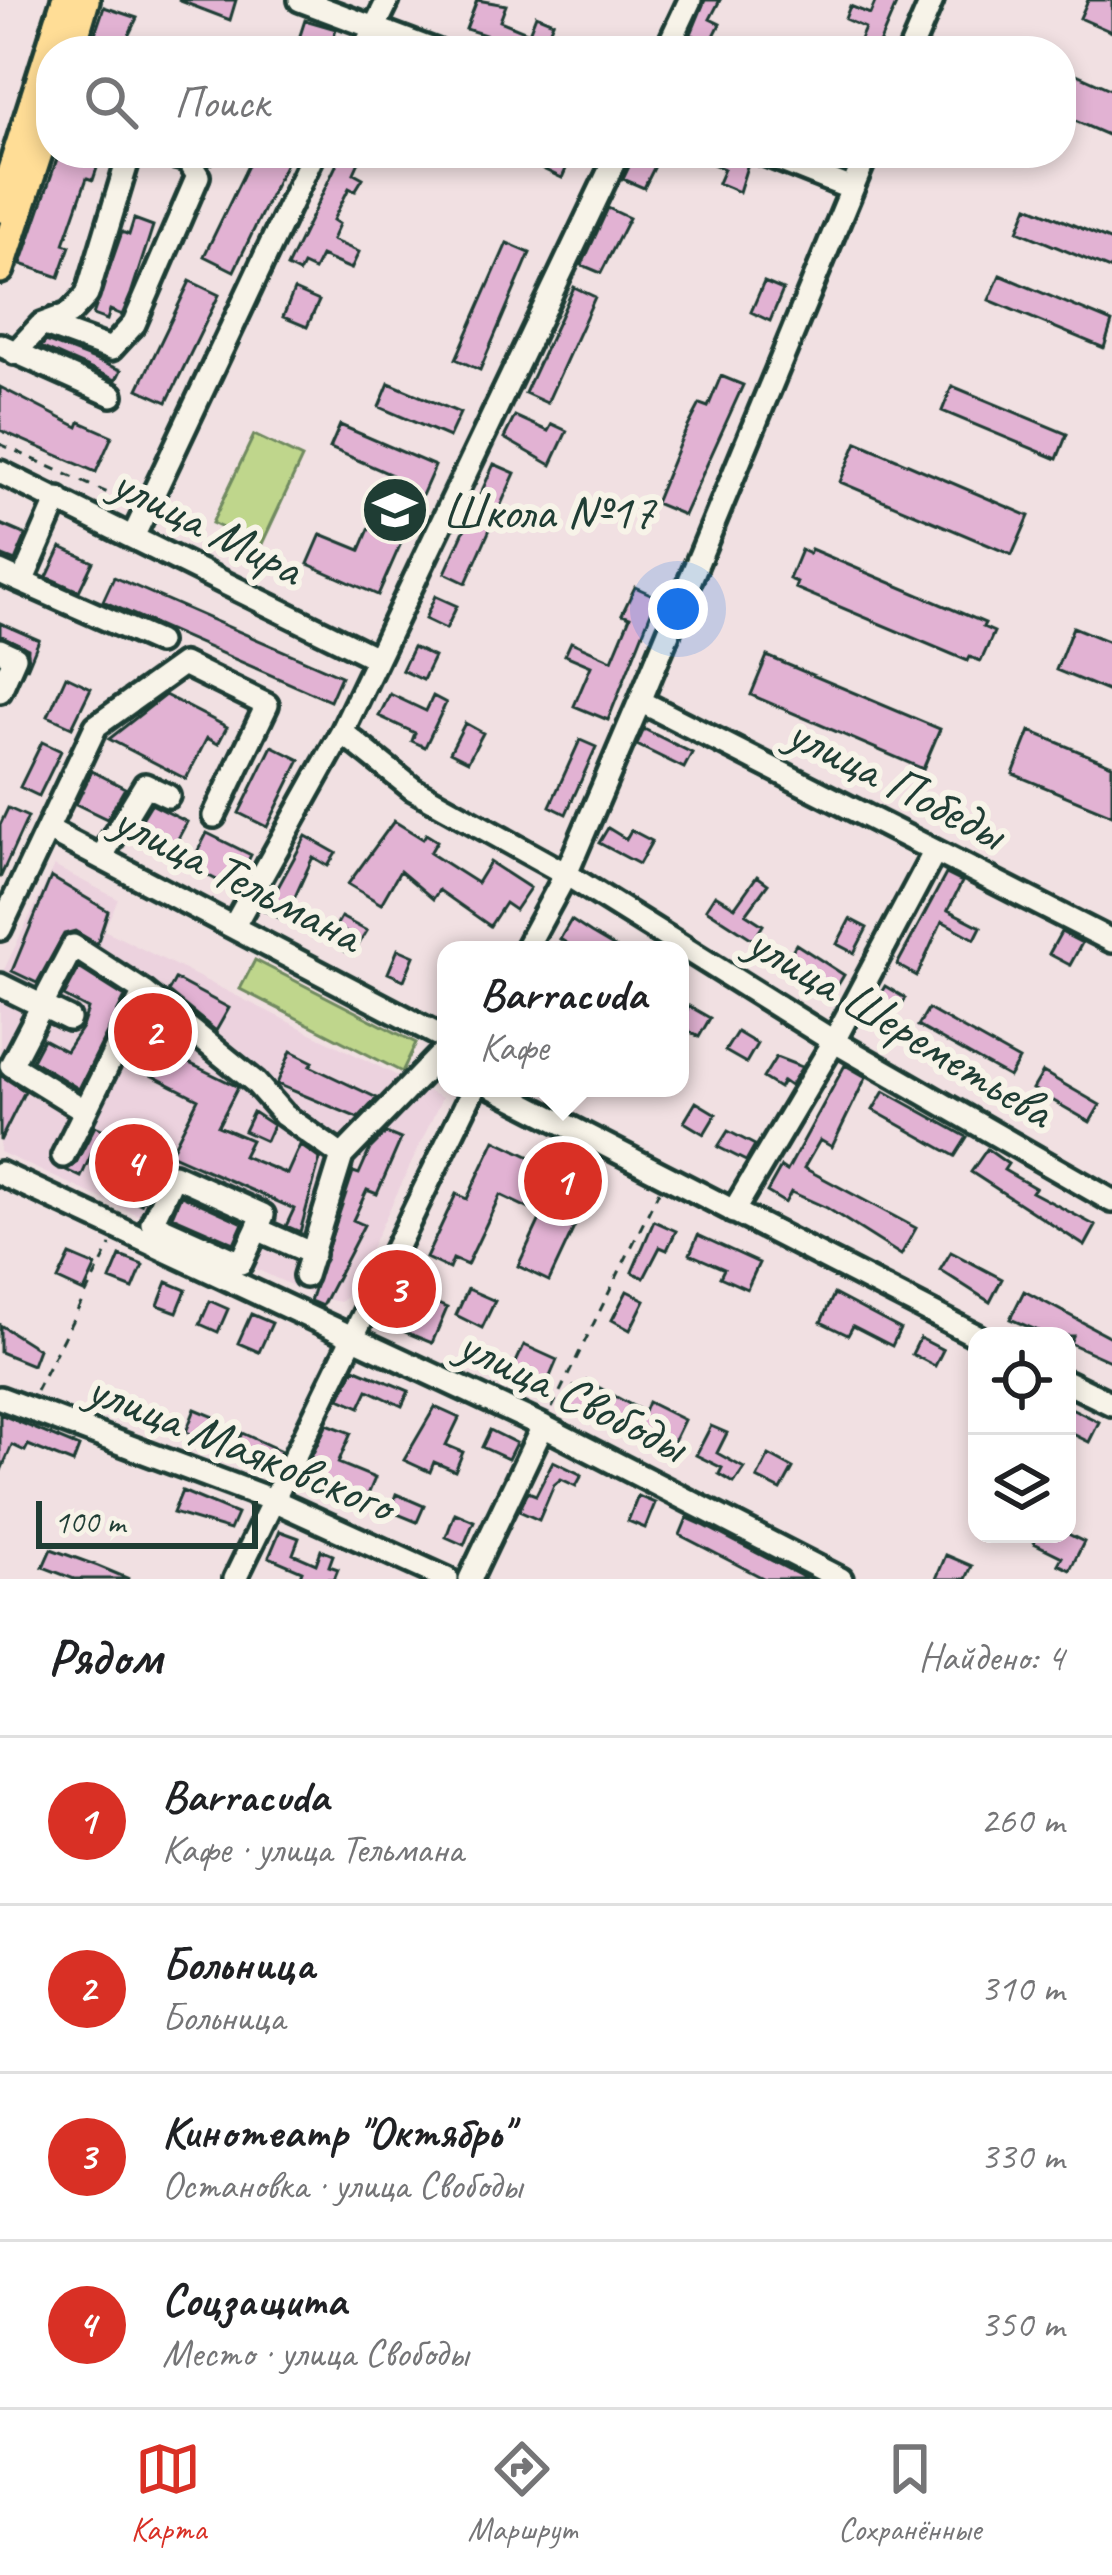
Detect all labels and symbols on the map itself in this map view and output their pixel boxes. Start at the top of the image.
street label: улица Мира [99,448,317,602]
school or university icon: Школа №17 [360,475,430,545]
place label: Школа №17 [442,479,658,543]
your location [648,579,708,639]
street label: улица Победы [774,699,1020,866]
street label: улица Тельмана [100,786,376,969]
street label: улица Шереметьева [734,908,1068,1144]
pin: 2 [114,987,192,1077]
pin: 4 [95,1118,173,1208]
pin: 1 [524,1136,602,1226]
pin: 3 [358,1244,436,1334]
street label: улица Свободы [446,1310,700,1478]
street label: улица Маяковского [76,1354,407,1538]
scale bar [36,1495,258,1548]

